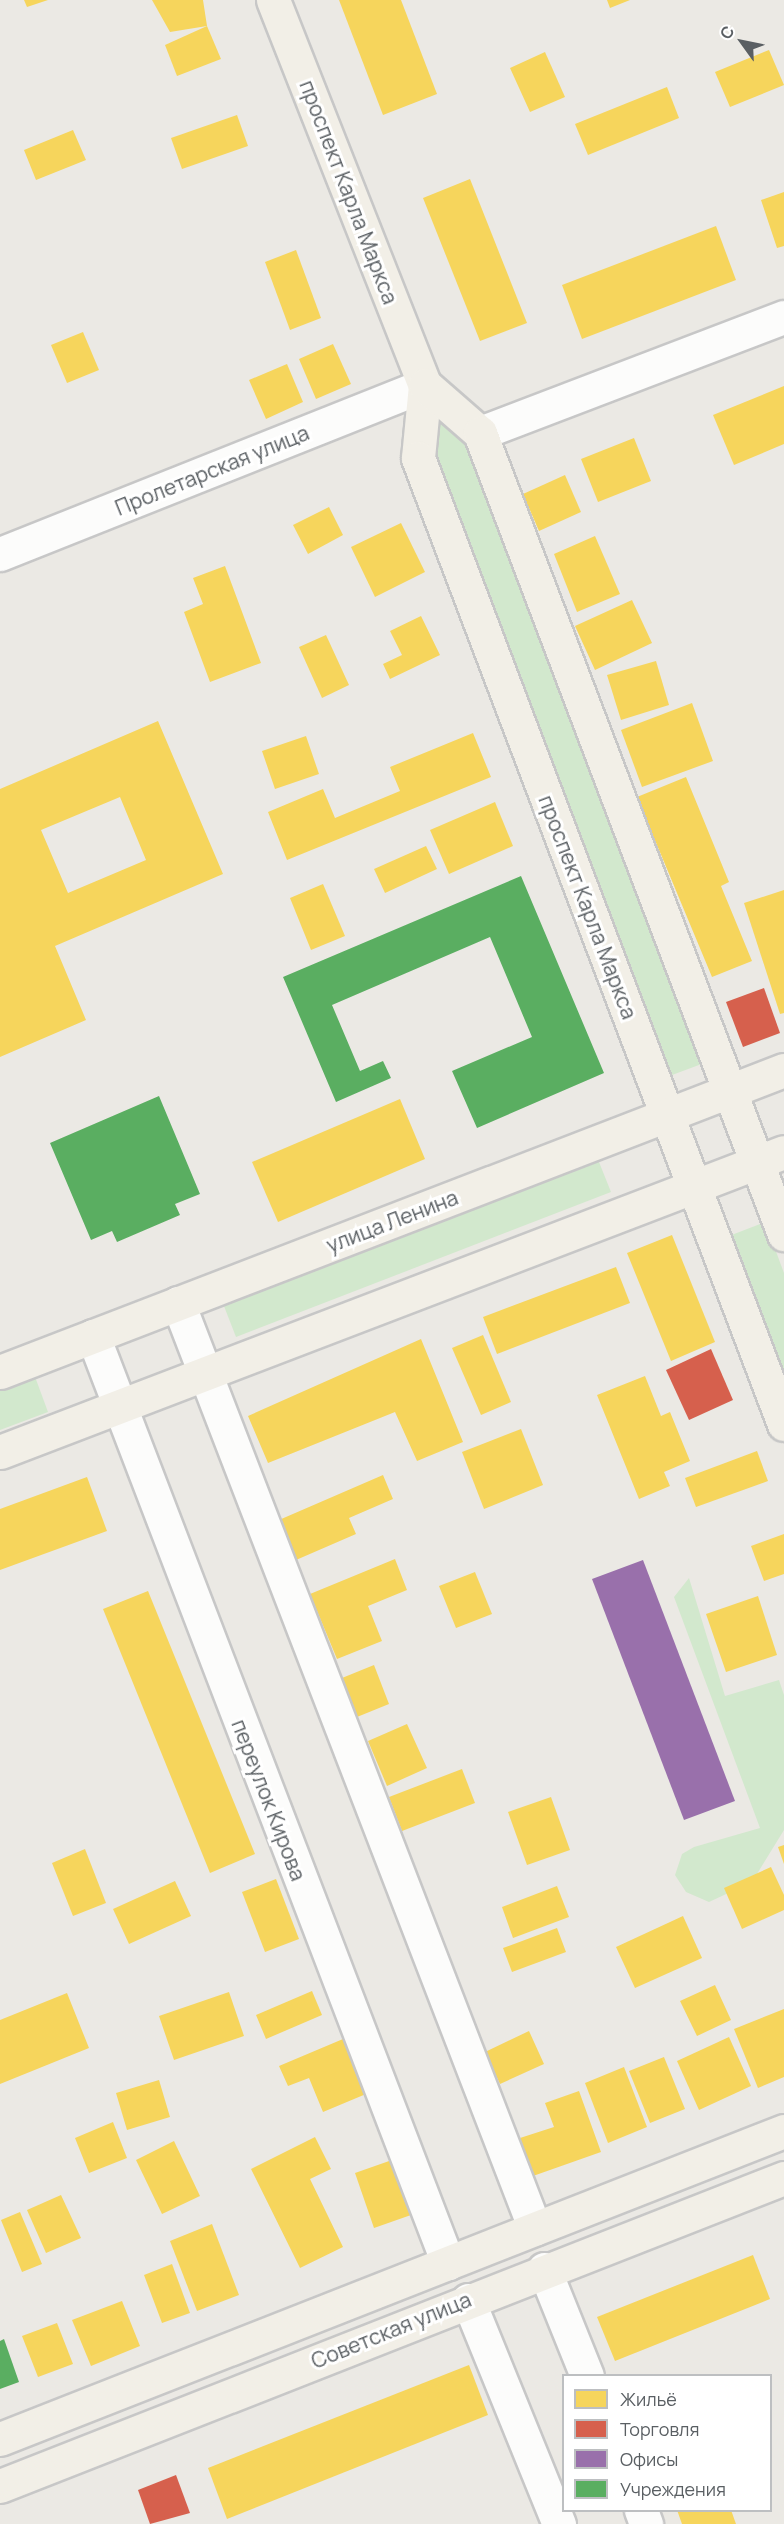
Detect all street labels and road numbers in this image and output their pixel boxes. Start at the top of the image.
street label: проспект Карла Маркса [295,77,403,307]
street label: Пролетарская улица [111,420,313,520]
street label: проспект Карла Маркса [534,792,642,1022]
street label: улица Ленина [323,1184,461,1258]
street label: переулок Кирова [227,1716,311,1884]
street label: Советская улица [307,2286,475,2374]

